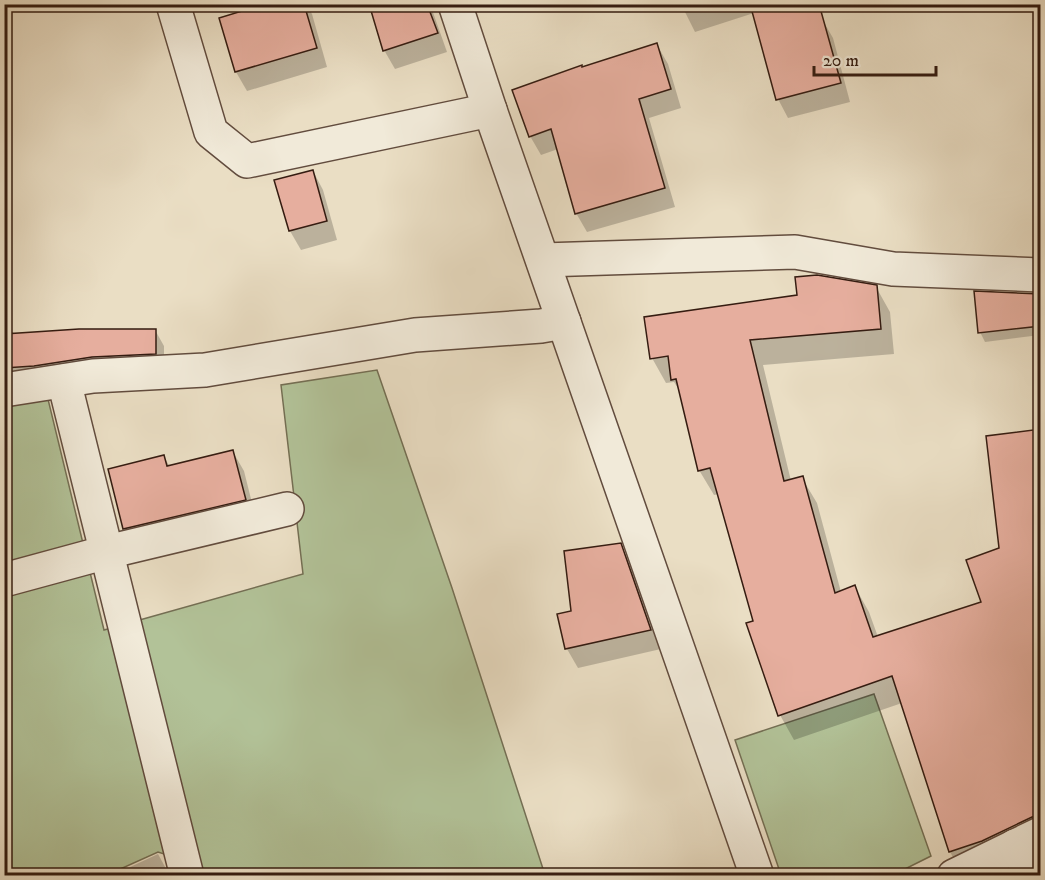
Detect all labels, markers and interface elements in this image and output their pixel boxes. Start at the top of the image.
scale bar [814,39,936,77]
text: 20 m [823,50,859,72]

